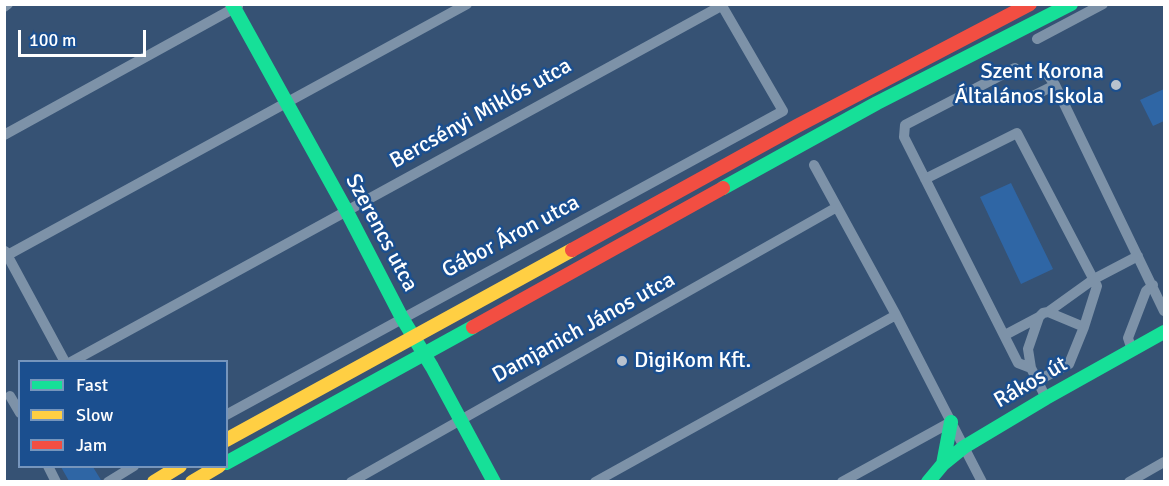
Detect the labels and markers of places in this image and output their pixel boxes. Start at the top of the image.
place label: Szent Korona Általános Iskola [954,59,1104,110]
marker: Szent Korona Általános Iskola [1109,78,1123,92]
place label: DigiKom Kft. [634,348,751,374]
marker: DigiKom Kft. [615,354,629,368]

